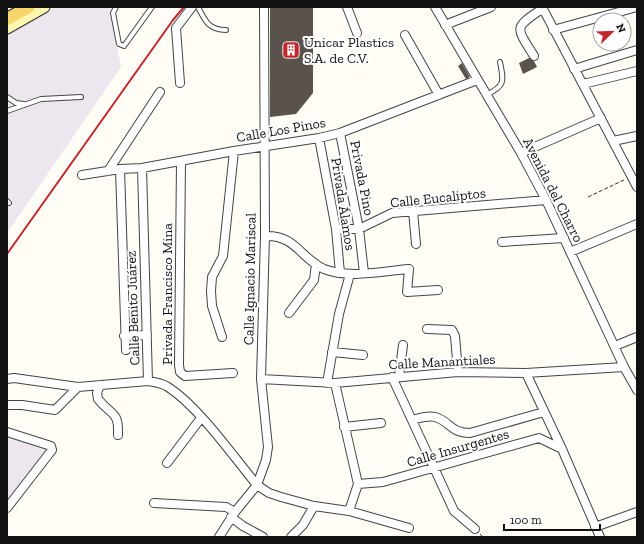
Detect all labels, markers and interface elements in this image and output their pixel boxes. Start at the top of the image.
north arrow [592,12,632,52]
text: N [613,22,629,35]
place label: Unicar Plastics S.A. de C.V. [304,34,394,67]
building icon: Unicar Plastics S.A. de C.V. [281,40,301,60]
street label: Calle Los Pinos [235,114,327,146]
street label: Avenida del Charro [519,135,587,245]
street label: Privada Pino [346,139,378,217]
street label: Privada Álamos [327,156,359,252]
street label: Calle Eucaliptos [389,185,487,211]
street label: Calle Ignacio Mariscal [240,212,260,345]
street label: Privada Francisco Mina [159,223,176,365]
street label: Calle Benito Juárez [122,250,144,366]
street label: Calle Manantiales [388,351,496,373]
street label: Calle Insurgentes [405,425,511,471]
scale bar [504,506,600,532]
text: 100 m [510,513,542,527]

